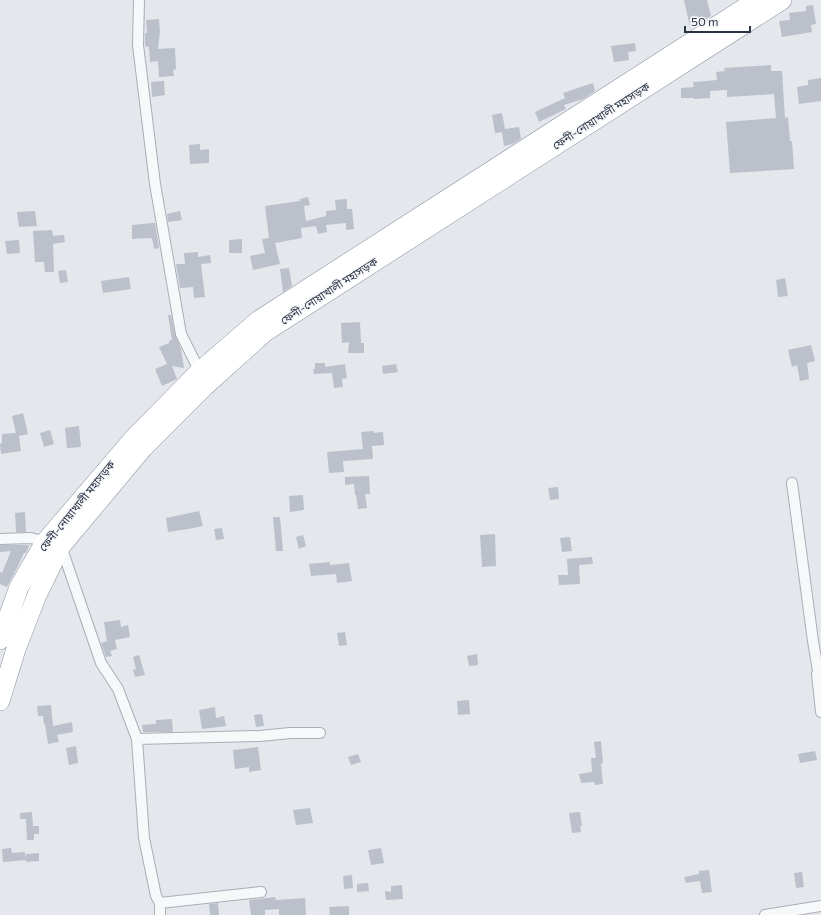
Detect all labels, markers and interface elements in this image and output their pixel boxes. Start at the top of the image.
scale bar [685,8,750,34]
text: 50 m [691,14,719,28]
street label: ফেনী-নোয়াখালী মহাসড়ক [550,79,652,152]
street label: ফেনী-নোয়াখালী মহাসড়ক [278,254,380,327]
street label: ফেনী-নোয়াখালী মহাসড়ক [36,458,117,554]

